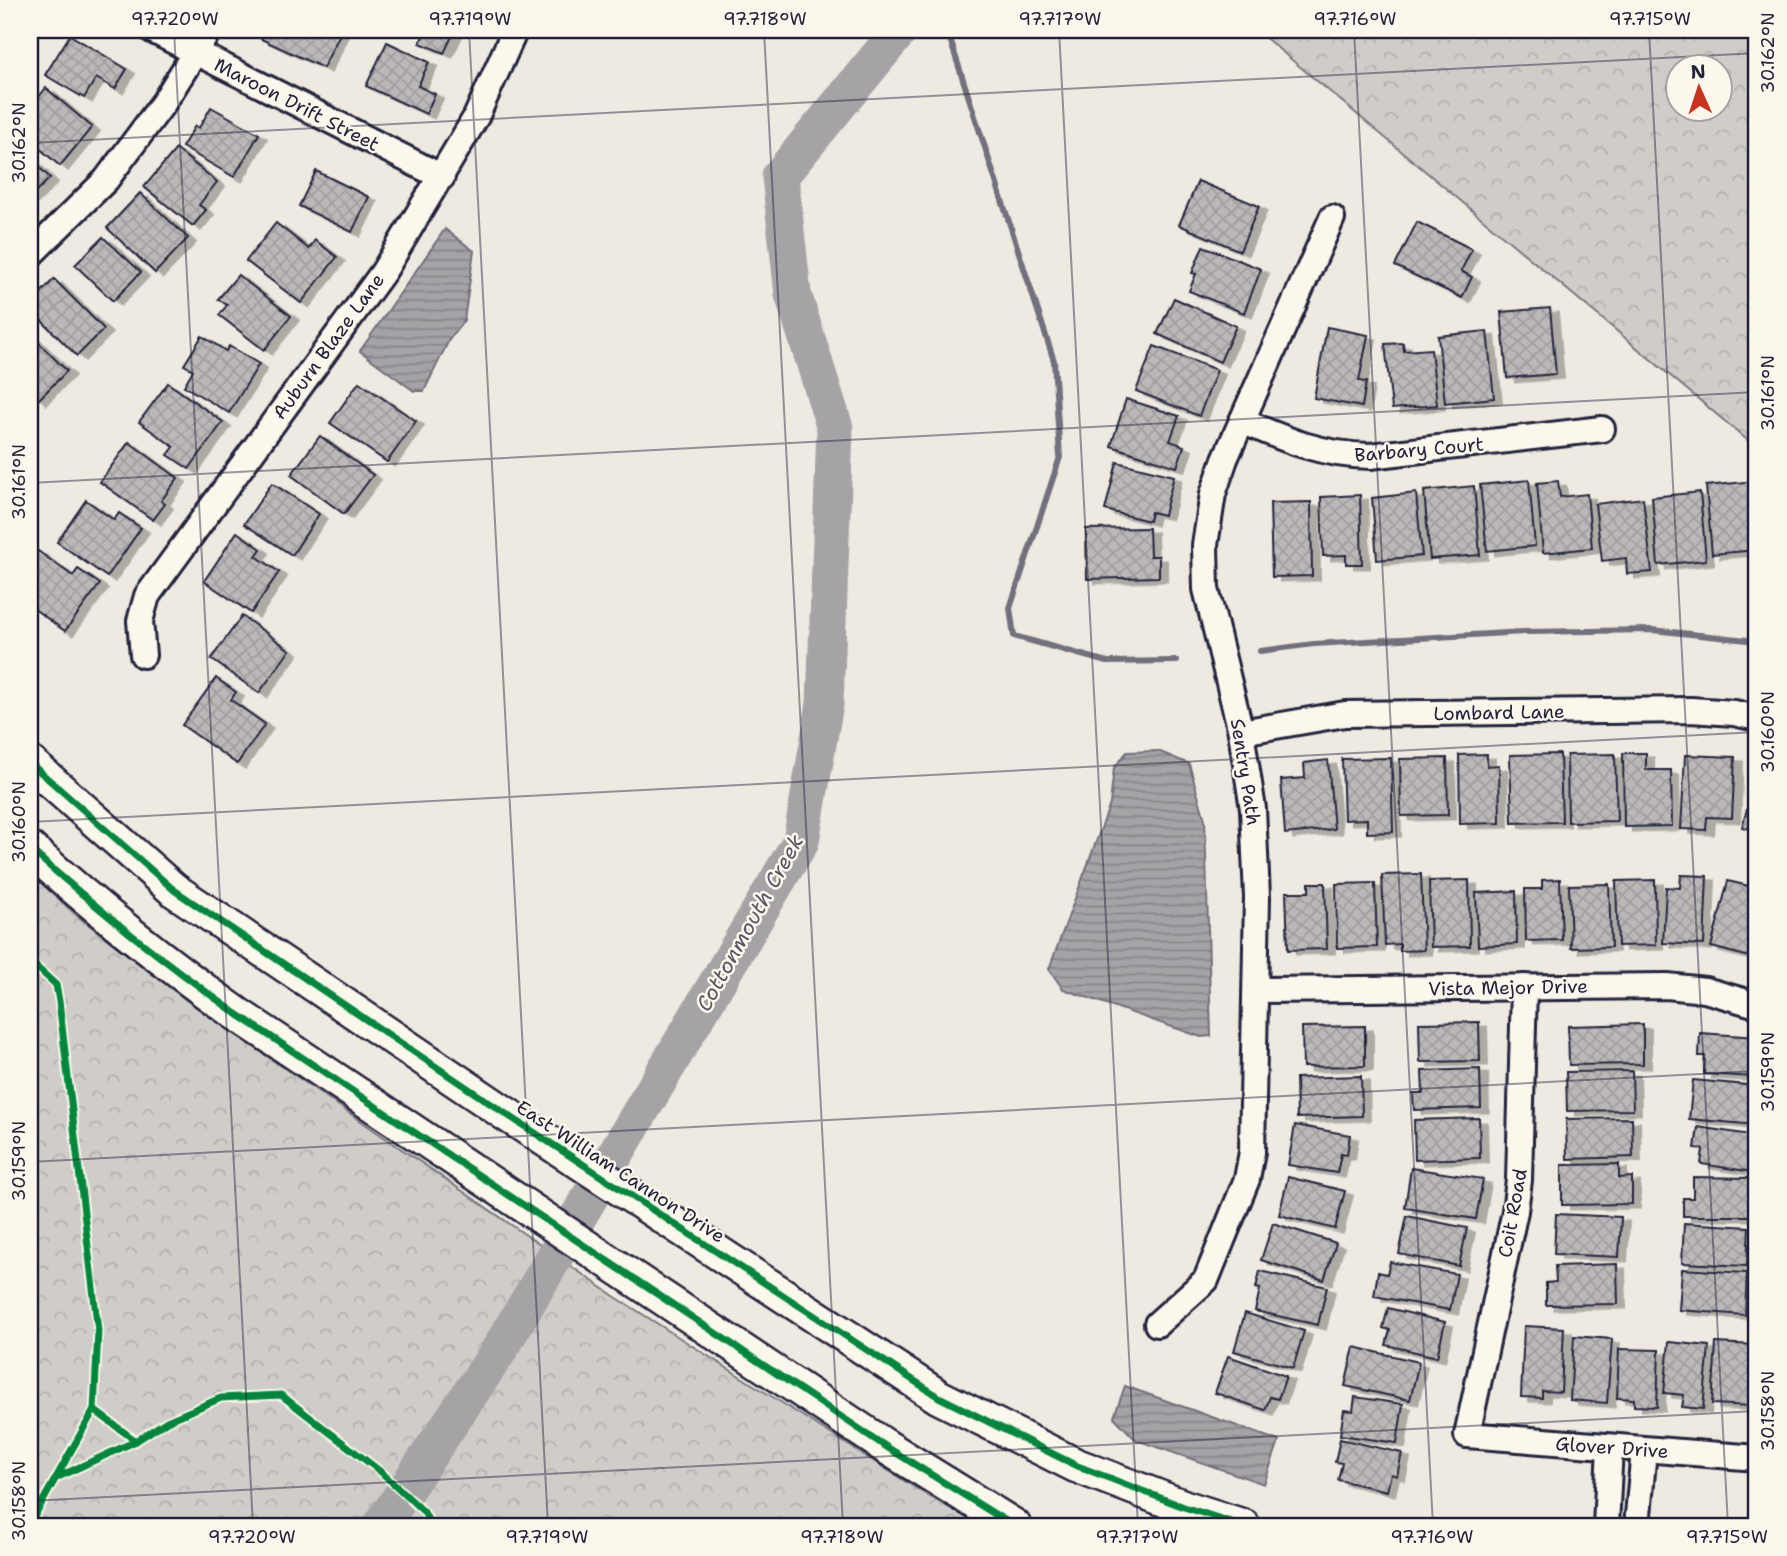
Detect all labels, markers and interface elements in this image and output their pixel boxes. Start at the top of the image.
text: 97.720°W [131,7,219,31]
text: 97.719°W [428,7,512,31]
text: 97.718°W [723,7,807,31]
text: 97.717°W [1019,7,1101,31]
text: 97.716°W [1313,7,1397,31]
text: 97.715°W [1609,7,1691,31]
text: 30.162°N [1756,12,1780,94]
street label: Maroon Drift Street [210,52,384,157]
north arrow [1664,52,1734,122]
text: N [1690,59,1706,84]
text: 30.162°N [7,102,31,184]
street label: Auburn Blaze Lane [267,268,390,424]
text: 30.161°N [1756,355,1780,431]
street label: Barbary Court [1353,431,1485,468]
text: 30.161°N [7,444,31,520]
text: 30.160°N [1756,691,1780,773]
street label: Lombard Lane [1433,699,1565,726]
street label: Sentry Path [1225,717,1266,827]
text: 30.160°N [7,781,31,863]
water label: Cottonmouth Creek [690,830,810,1016]
street label: Vista Mejor Drive [1428,974,1588,1001]
text: 30.159°N [1756,1032,1780,1112]
street label: East William Cannon Drive [512,1094,730,1248]
text: 30.159°N [7,1121,31,1201]
street label: Coit Road [1492,1166,1533,1260]
text: 30.158°N [1756,1371,1780,1451]
street label: Glover Drive [1555,1431,1669,1464]
text: 30.158°N [7,1461,31,1541]
text: 97.720°W [208,1525,296,1549]
text: 97.719°W [505,1525,589,1549]
text: 97.718°W [800,1525,884,1549]
text: 97.717°W [1096,1525,1178,1549]
text: 97.716°W [1390,1525,1474,1549]
text: 97.715°W [1686,1525,1768,1549]

